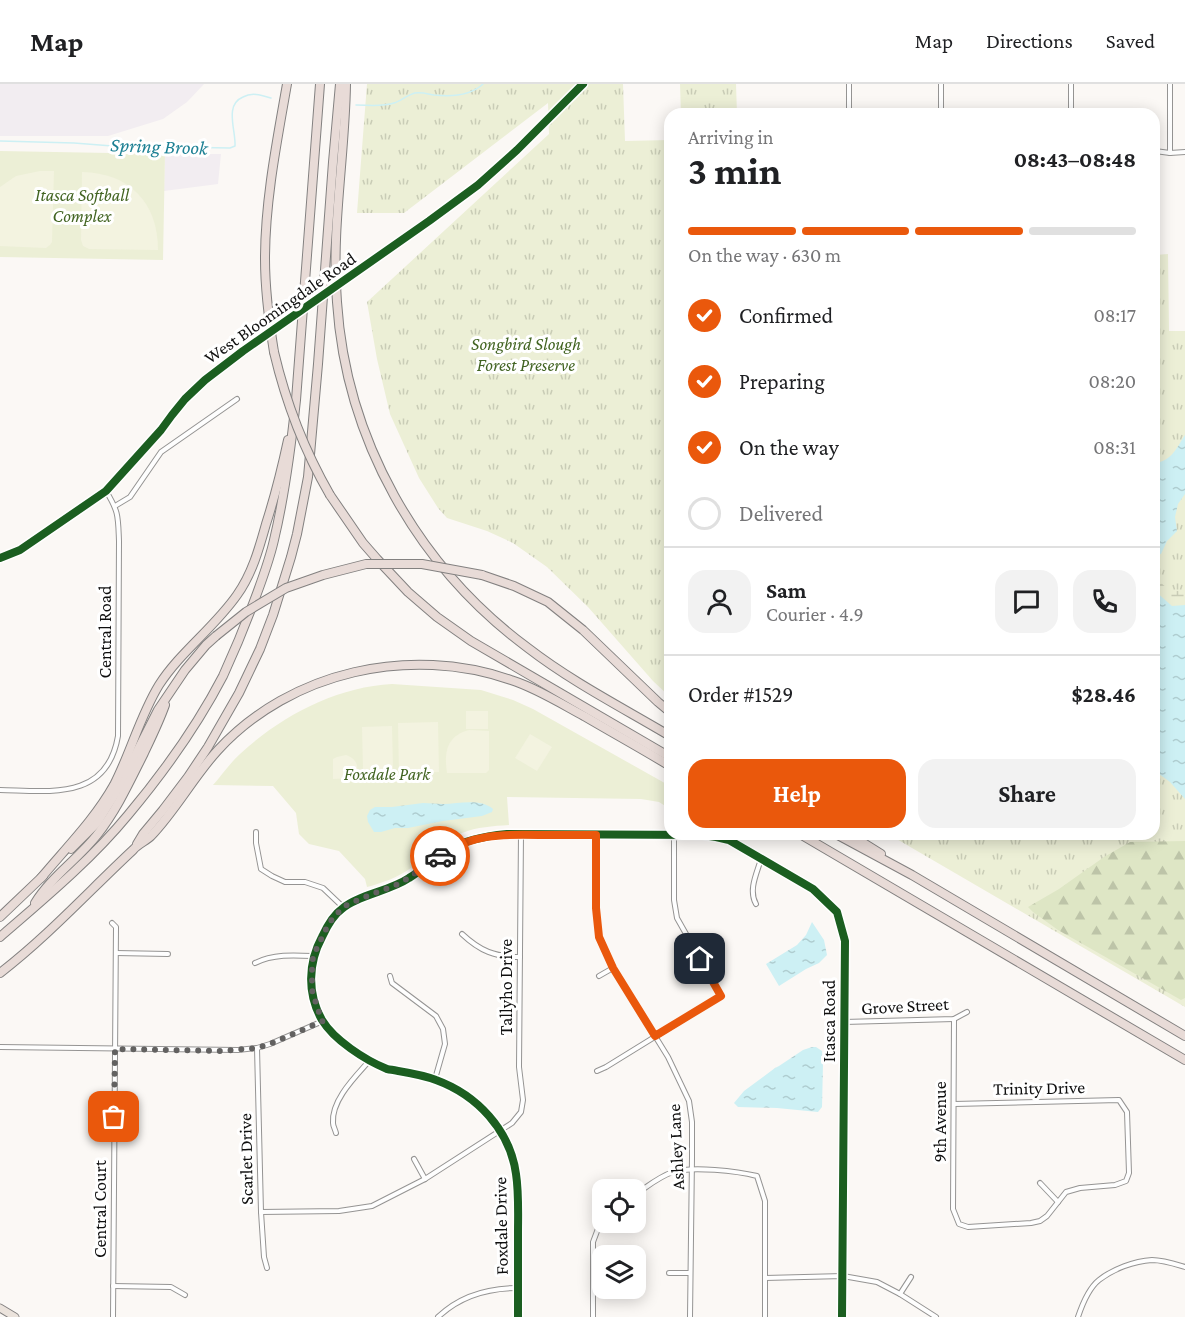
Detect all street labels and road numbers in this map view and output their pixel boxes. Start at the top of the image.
street label: West Bloomingdale Road [200,248,360,368]
street label: Central Road [95,585,115,679]
street label: Tallyho Drive [496,939,516,1035]
street label: Itasca Road [819,979,839,1062]
street label: Grove Street [861,994,950,1018]
street label: Trinity Drive [993,1077,1085,1099]
street label: 9th Avenue [930,1081,950,1163]
street label: Ashley Lane [664,1103,688,1191]
street label: Scarlet Drive [235,1113,257,1205]
street label: Central Court [90,1159,110,1258]
street label: Foxdale Drive [490,1177,512,1275]

